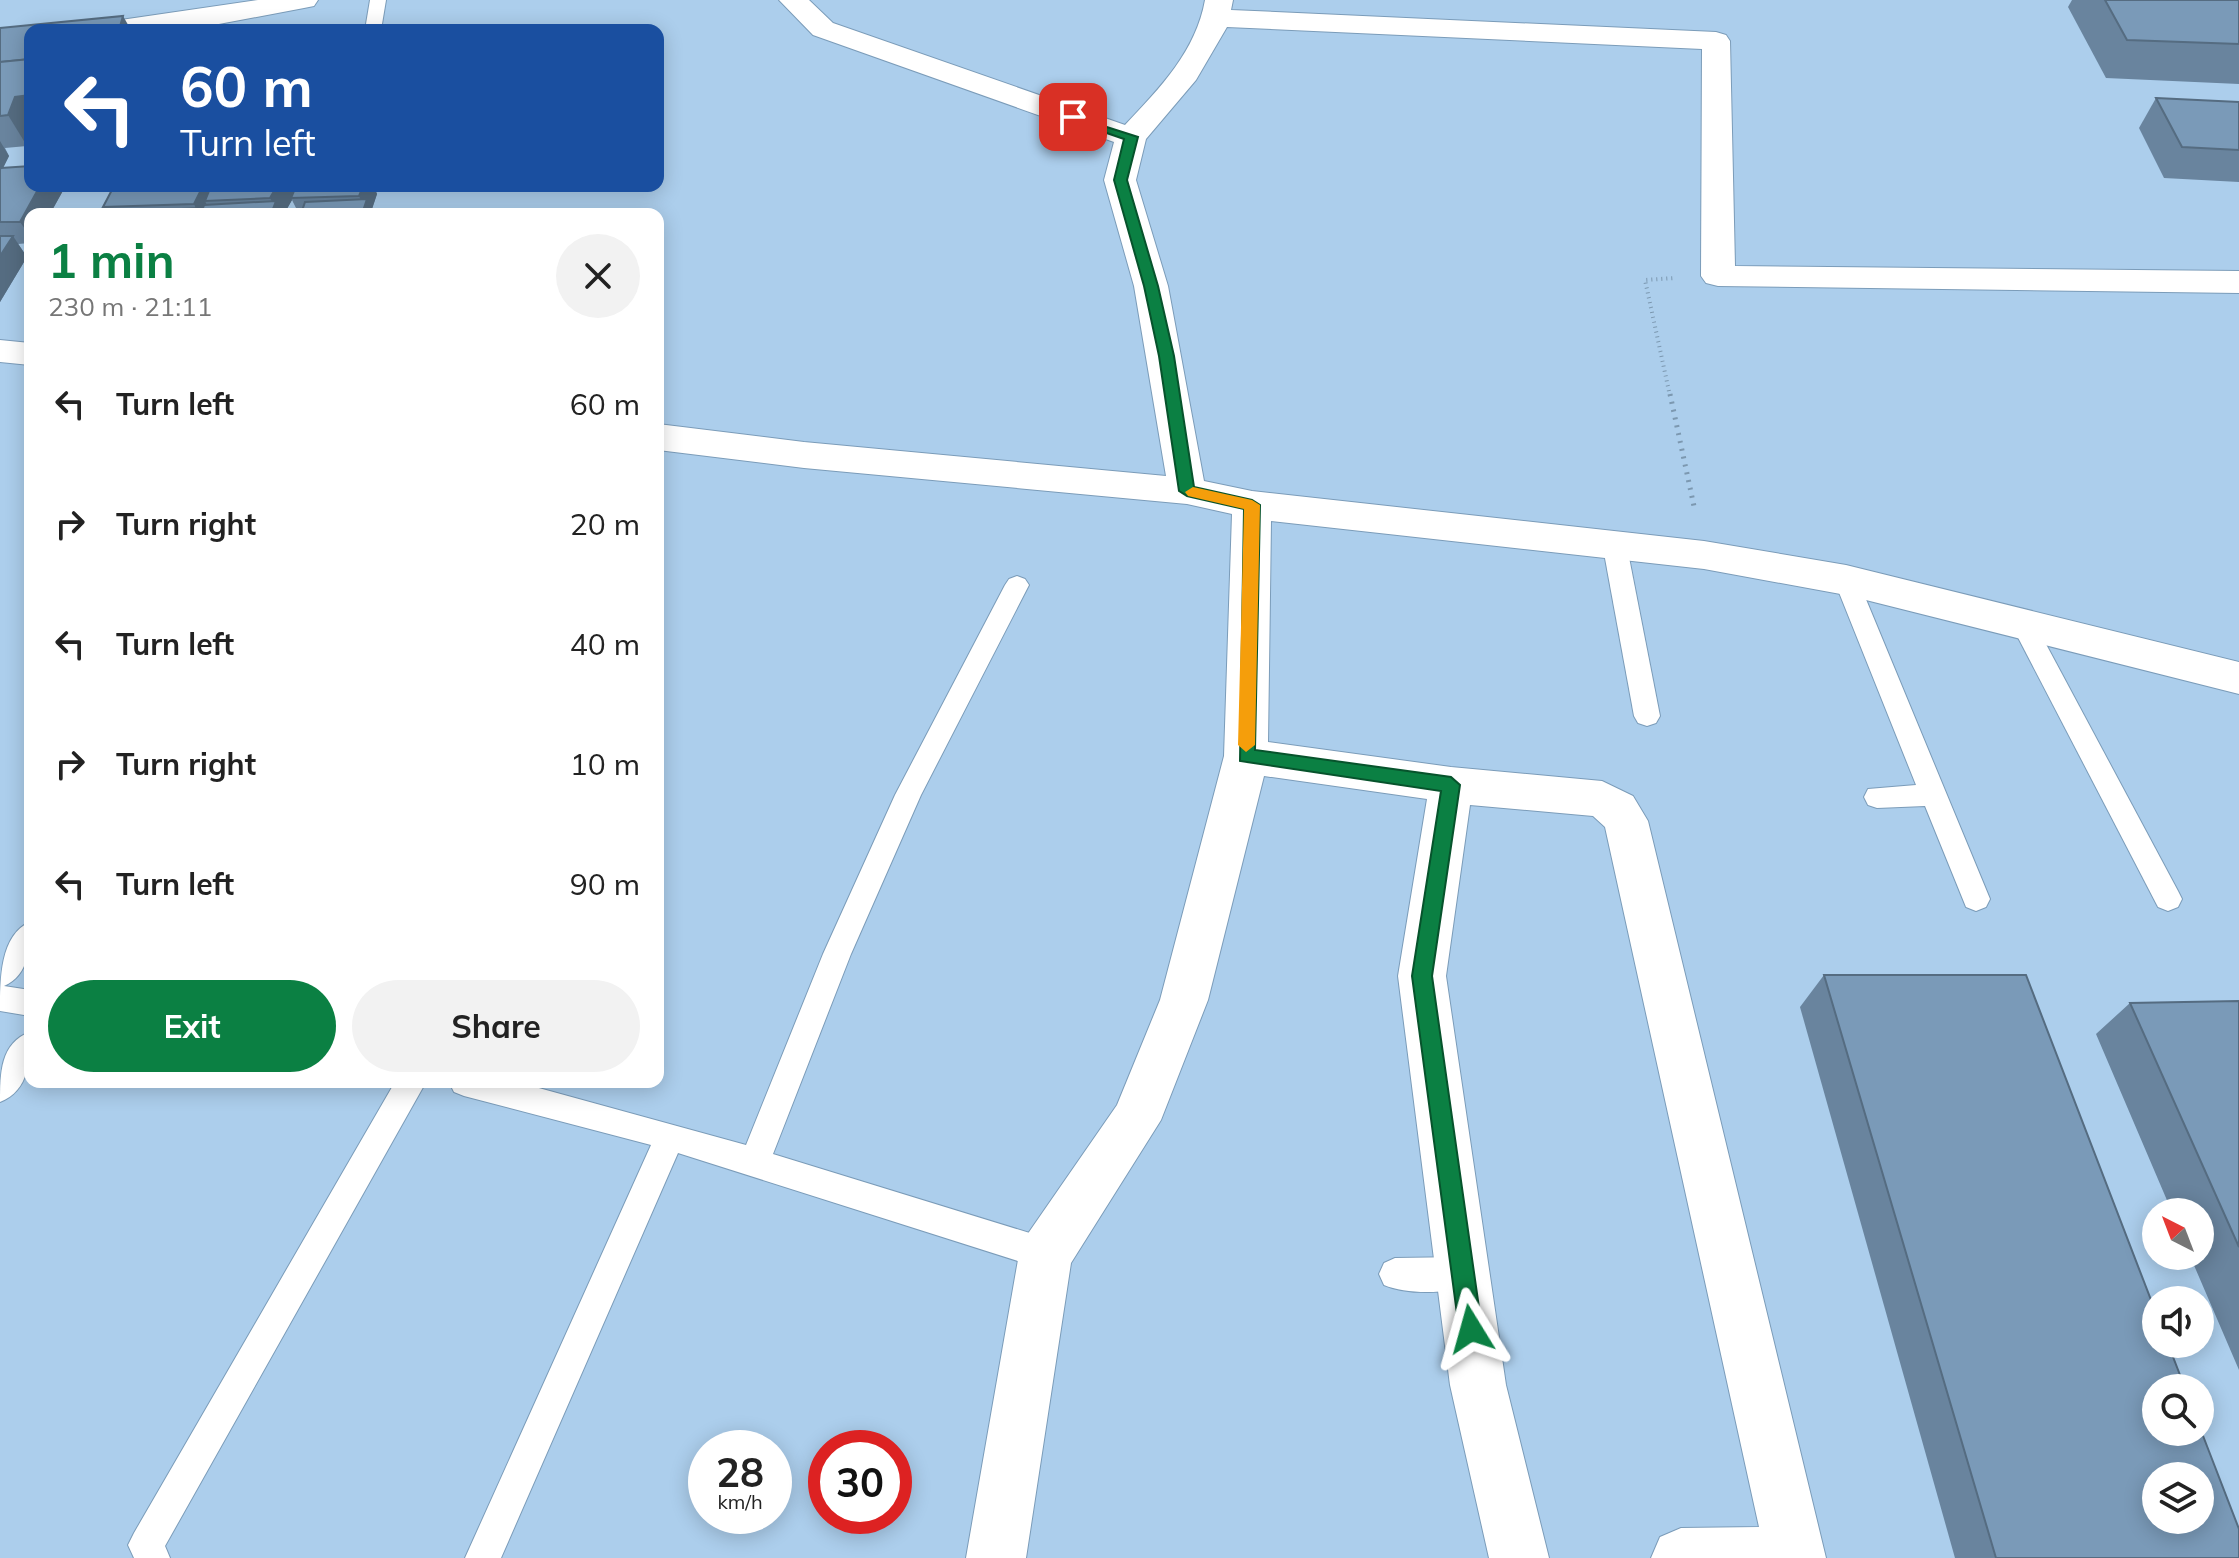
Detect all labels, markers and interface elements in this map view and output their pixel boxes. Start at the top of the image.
text: 60 m [180,51,313,121]
icon: left [48,56,152,160]
pin [1039,83,1107,151]
icon: arrive [1051,95,1095,139]
text: Turn left [180,120,316,165]
text: 1 min [48,230,175,290]
button: close [556,234,640,318]
text: 230 m · 21:11 [48,290,212,323]
icon: left [48,382,92,426]
text: Turn left [116,385,234,423]
text: 60 m [570,385,640,423]
icon: right [48,502,92,546]
text: Turn right [116,505,256,543]
text: 20 m [570,505,640,543]
icon: left [48,622,92,666]
text: Turn left [116,625,234,663]
text: 40 m [570,625,640,663]
icon: right [48,742,92,786]
text: Turn right [116,745,256,783]
text: 10 m [570,745,640,783]
icon: left [48,862,92,906]
text: Turn left [116,865,234,903]
text: 90 m [570,865,640,903]
button: Exit [48,980,336,1072]
button: Share [352,980,640,1072]
north arrow [2142,1198,2214,1270]
map controls [2142,1198,2214,1534]
button: sound [2142,1286,2214,1358]
position arrow [1429,1287,1513,1371]
button: search [2142,1374,2214,1446]
speed limit sign: 30 [808,1430,912,1534]
text: 28 [716,1447,764,1497]
button: layers [2142,1462,2214,1534]
text: km/h [717,1489,763,1514]

